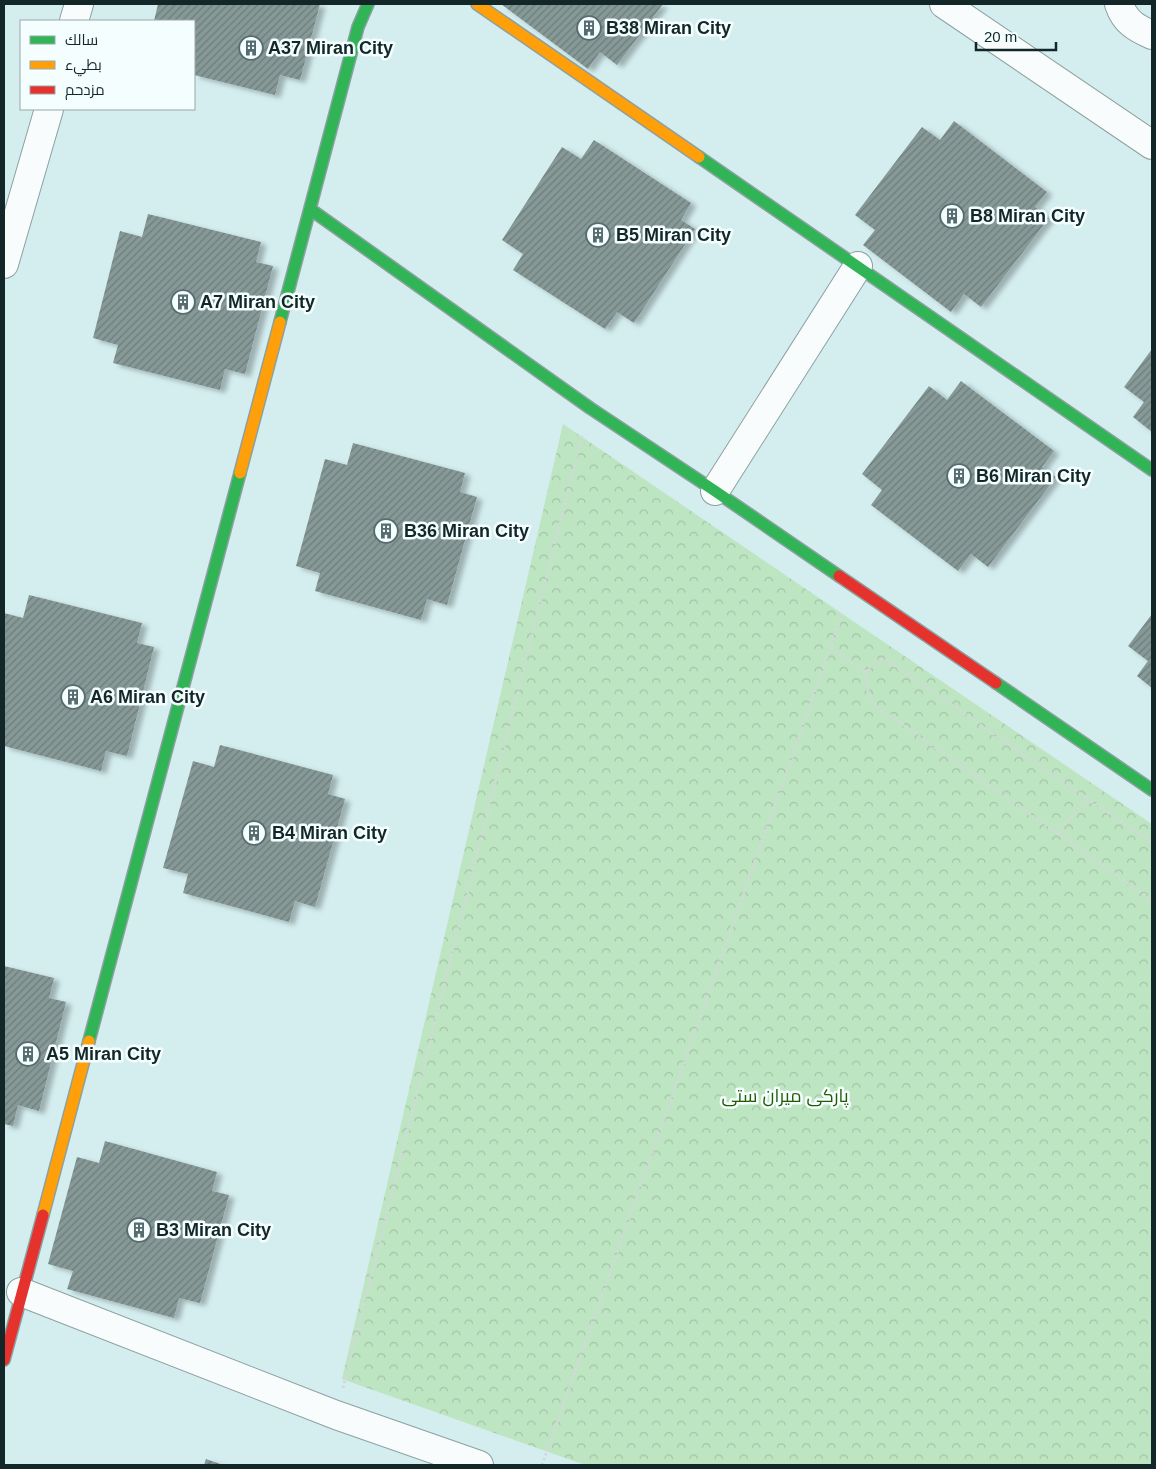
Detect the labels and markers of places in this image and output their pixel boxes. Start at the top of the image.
building icon: B38 Miran City [576,15,602,41]
place label: B38 Miran City [606,18,731,38]
building icon: A37 Miran City [238,35,264,61]
place label: A37 Miran City [268,38,393,58]
building icon: B8 Miran City [939,203,965,229]
place label: B8 Miran City [970,206,1085,226]
building icon: B5 Miran City [585,222,611,248]
place label: B5 Miran City [616,225,731,245]
building icon: A7 Miran City [170,289,196,315]
place label: A7 Miran City [200,292,315,312]
building icon: B6 Miran City [946,463,972,489]
place label: B6 Miran City [976,466,1091,486]
building icon: B36 Miran City [373,518,399,544]
place label: B36 Miran City [404,521,529,541]
building icon: A6 Miran City [60,684,86,710]
place label: A6 Miran City [90,687,205,707]
building icon: B4 Miran City [241,820,267,846]
place label: B4 Miran City [272,823,387,843]
building icon: A5 Miran City [15,1041,41,1067]
place label: A5 Miran City [46,1044,161,1064]
building icon: B3 Miran City [126,1217,152,1243]
place label: B3 Miran City [156,1220,271,1240]

